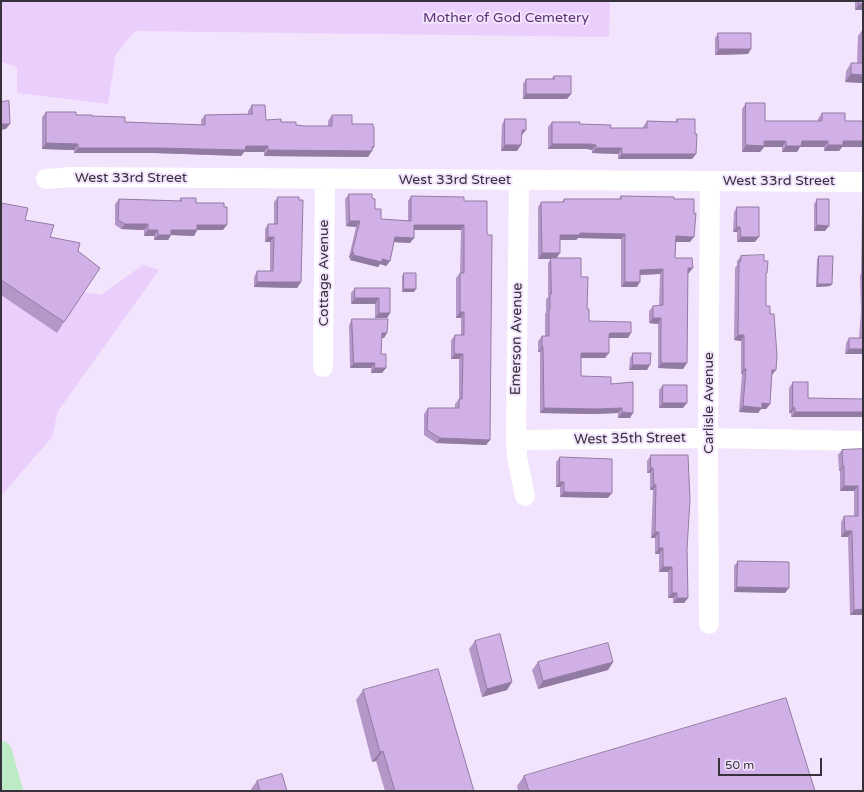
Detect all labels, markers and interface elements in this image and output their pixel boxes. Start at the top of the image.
park label: Mother of God Cemetery [423,10,589,26]
street label: West 33rd Street [75,170,187,186]
street label: West 33rd Street [399,172,511,188]
street label: West 33rd Street [723,173,835,189]
street label: Cottage Avenue [316,219,332,327]
street label: Emerson Avenue [508,283,526,395]
street label: Carlisle Avenue [701,352,717,454]
street label: West 35th Street [574,430,686,448]
scale bar [720,750,824,776]
text: 50 m [725,758,754,772]

